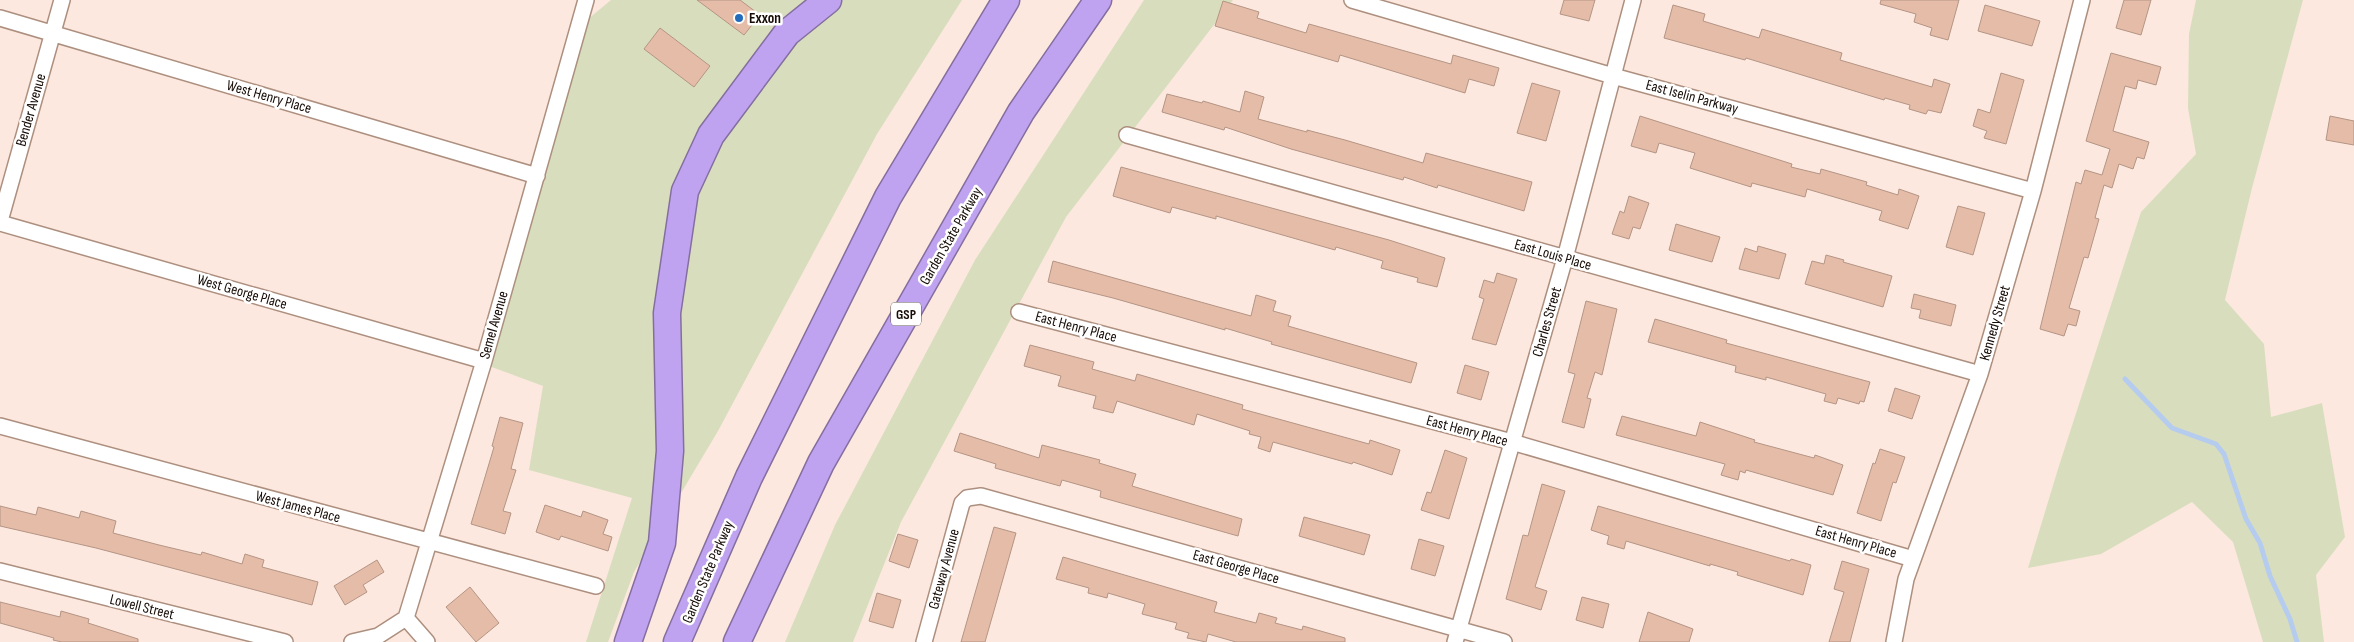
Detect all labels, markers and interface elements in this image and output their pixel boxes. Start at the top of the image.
place label: Exxon [749,9,781,28]
marker: Exxon [733,12,745,24]
street label: Bender Avenue [12,71,50,149]
street label: West Henry Place [224,76,314,118]
street label: East Iselin Parkway [1644,76,1740,119]
street label: Garden State Parkway [915,184,987,288]
street label: East Louis Place [1512,235,1594,275]
street label: West George Place [195,270,289,314]
street label: Kennedy Street [1975,283,2015,363]
street label: Charles Street [1528,284,1566,359]
street label: Semel Avenue [475,289,513,361]
road number: GSP [891,302,921,326]
street label: East Henry Place [1033,307,1119,347]
street label: East Henry Place [1424,411,1510,451]
street label: West James Place [254,487,342,527]
street label: Garden State Parkway [678,518,738,626]
street label: East Henry Place [1813,521,1899,563]
street label: Gateway Avenue [924,527,964,611]
street label: East George Place [1191,546,1281,588]
street label: Lowell Street [108,590,177,624]

